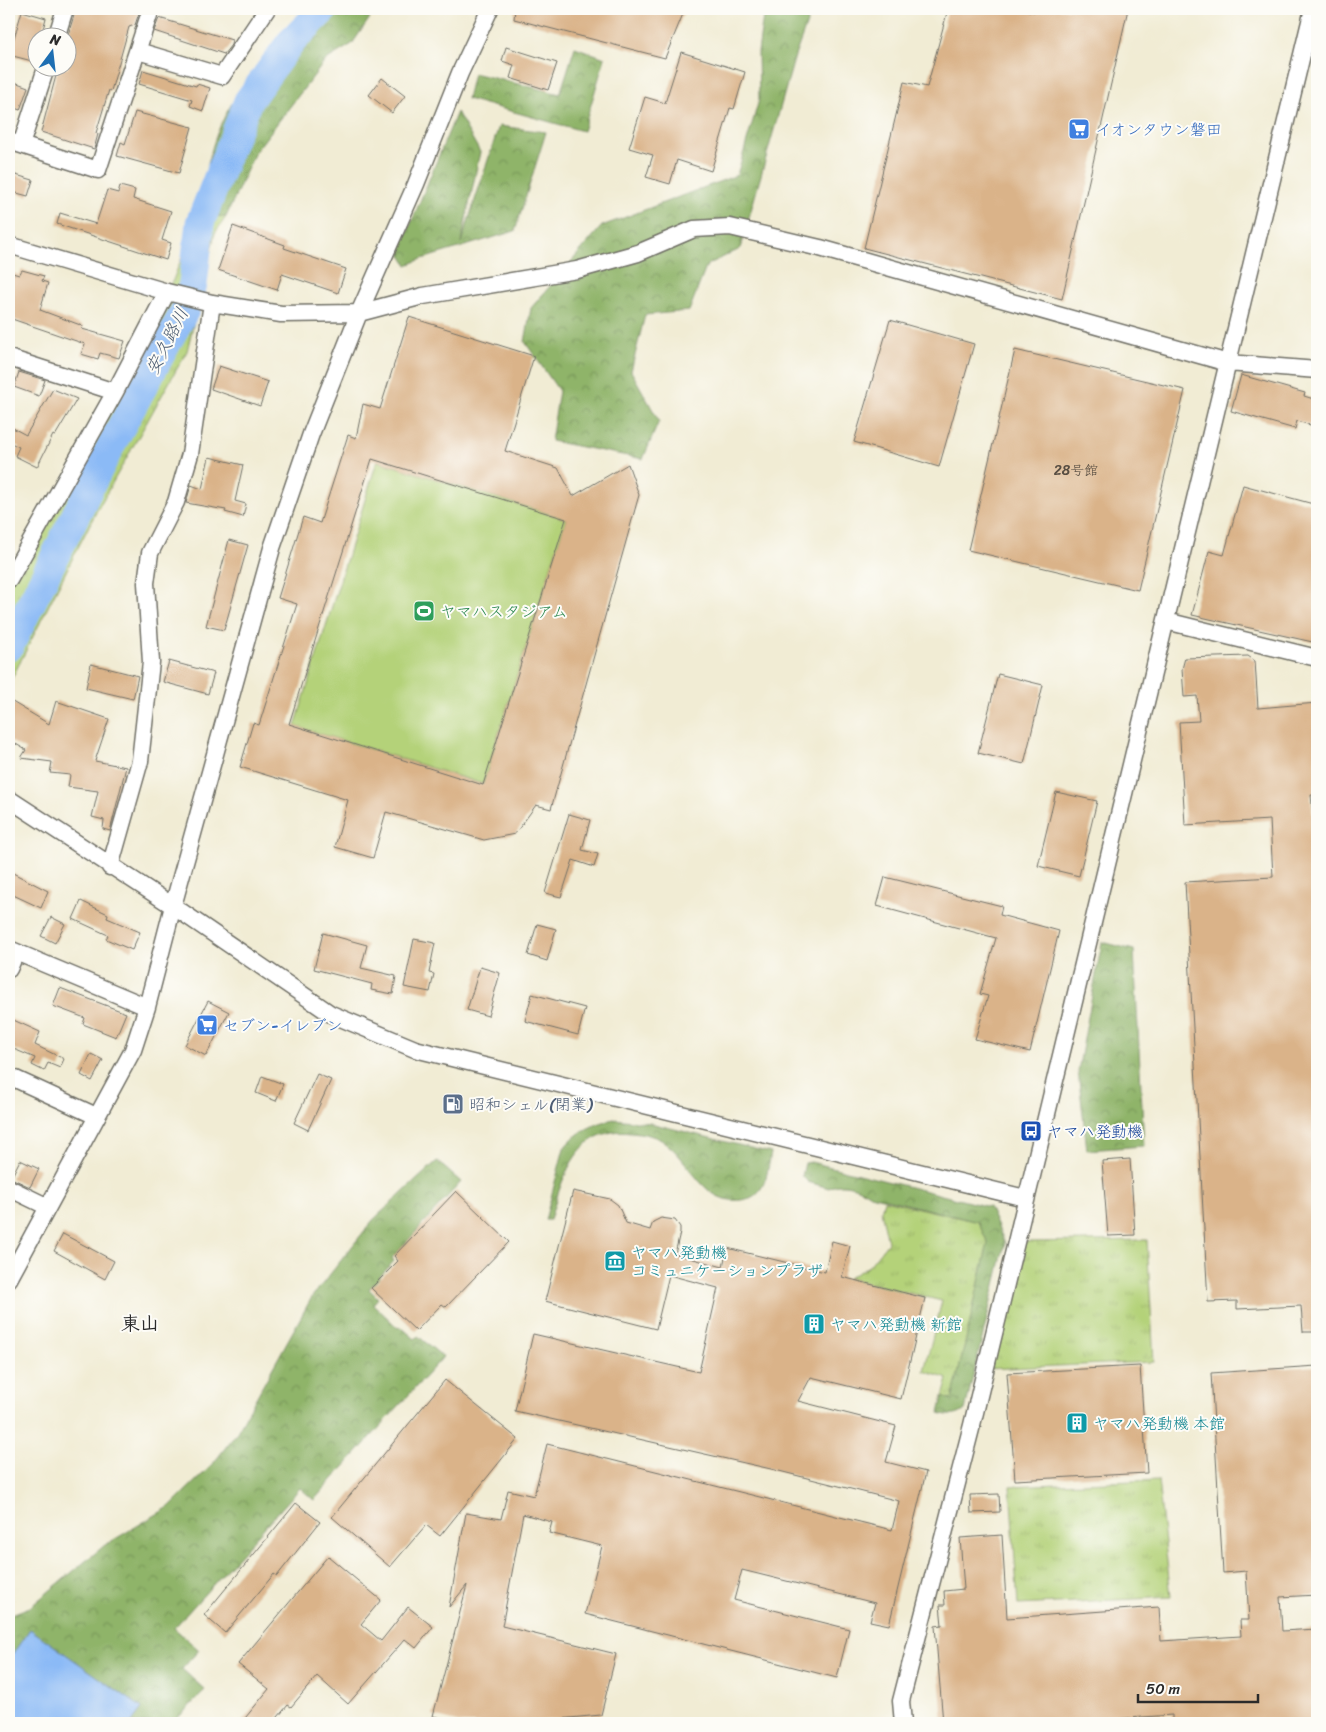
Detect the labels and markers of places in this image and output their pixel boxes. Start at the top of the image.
place label: イオンタウン磐田 [1095,115,1222,144]
supermarket icon: イオンタウン磐田 [1067,117,1091,141]
place label: ヤマハスタジアム [440,597,568,626]
sports icon: ヤマハスタジアム [412,599,436,623]
place label: セブン-イレブン [223,1011,342,1040]
supermarket icon: セブン-イレブン [195,1013,219,1037]
place label: 昭和シェル(閉業) [469,1090,594,1119]
fuel station icon: 昭和シェル(閉業) [441,1092,465,1116]
place label: ヤマハ発動機 [1047,1117,1143,1146]
bus stop icon: ヤマハ発動機 [1019,1119,1043,1143]
place label: ヤマハ発動機 コミュニケーションプラザ [631,1238,823,1285]
museum icon: ヤマハ発動機 コミュニケーションプラザ [603,1249,627,1273]
place label: ヤマハ発動機 新館 [830,1310,962,1339]
building icon: ヤマハ発動機 新館 [802,1312,826,1336]
place label: ヤマハ発動機 本館 [1093,1409,1225,1438]
building icon: ヤマハ発動機 本館 [1065,1411,1089,1435]

